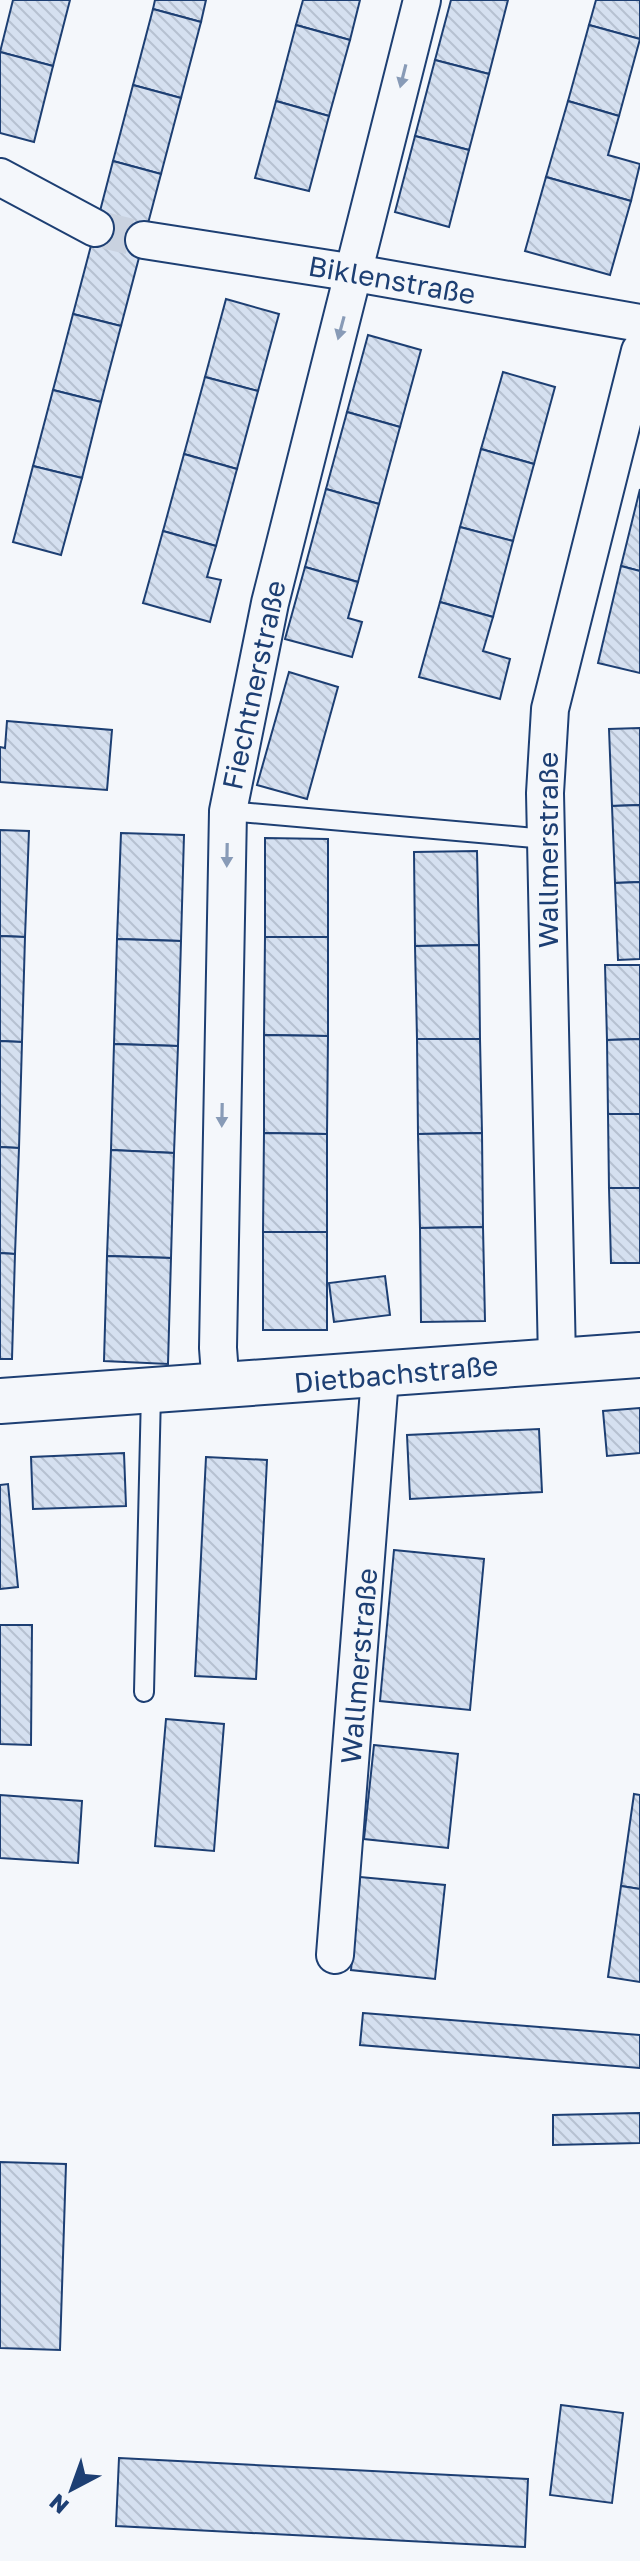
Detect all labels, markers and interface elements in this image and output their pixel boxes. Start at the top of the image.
one-way arrow [397,63,409,88]
street label: Biklenstraße [306,249,478,310]
one-way arrow [334,316,346,341]
street label: Fiechtnerstraße [215,577,292,793]
street label: Wallmerstraße [531,752,564,948]
one-way arrow [221,843,233,868]
one-way arrow [216,1103,229,1128]
street label: Dietbachstraße [292,1348,500,1399]
street label: Wallmerstraße [334,1567,383,1765]
north arrow [32,2449,112,2529]
text: N [43,2489,74,2520]

